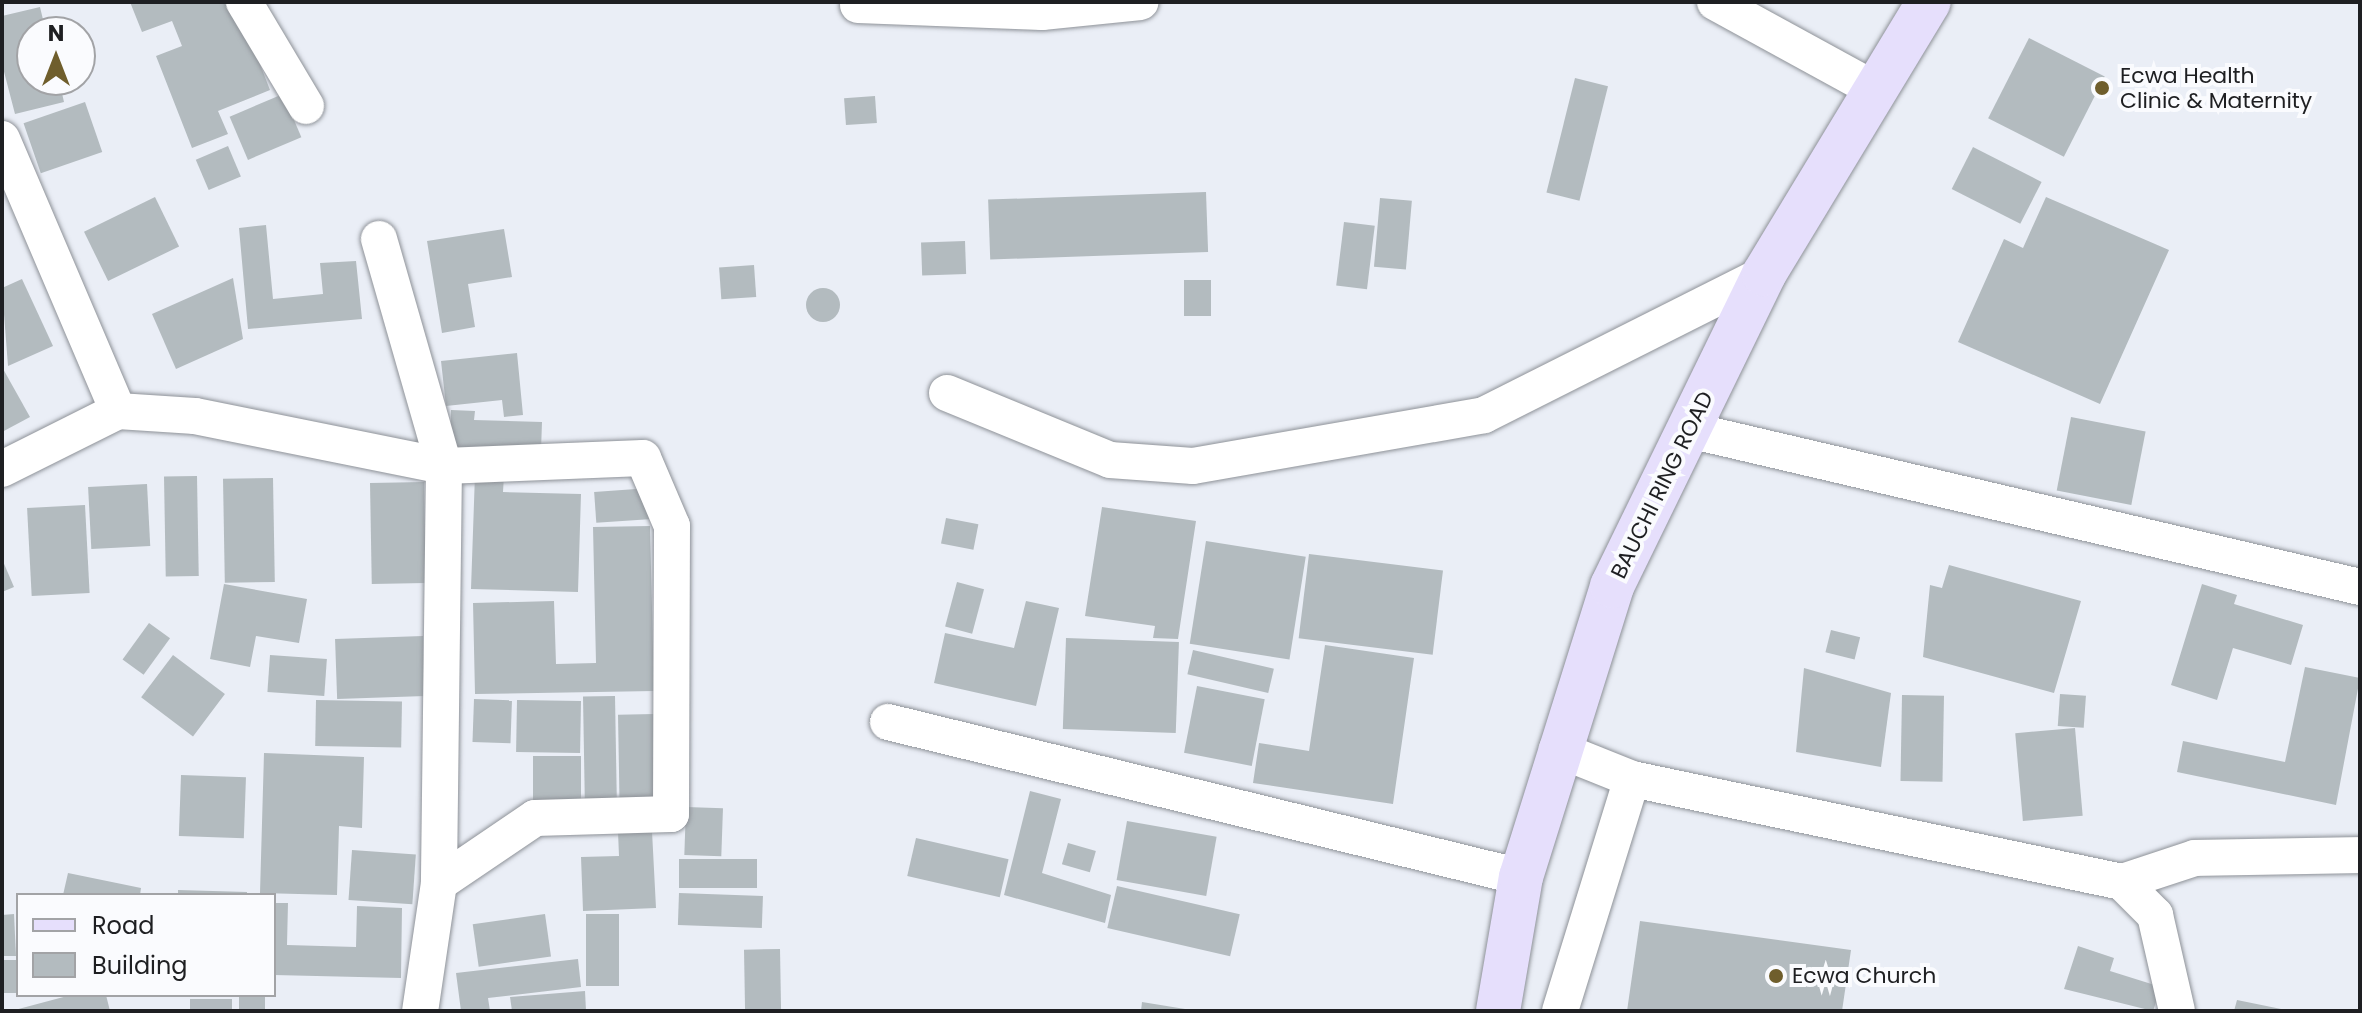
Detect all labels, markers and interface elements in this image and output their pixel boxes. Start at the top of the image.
north arrow [16,16,96,96]
text: N [48,18,64,49]
place label: Ecwa Health Clinic & Maternity [2120,62,2312,114]
marker: Ecwa Health Clinic & Maternity [2091,77,2113,99]
street label: BAUCHI RING ROAD [1605,387,1719,583]
legend [16,893,276,997]
text: Road [92,909,154,942]
text: Building [92,949,188,982]
place label: Ecwa Church [1792,963,1936,989]
marker: Ecwa Church [1767,967,1785,985]

